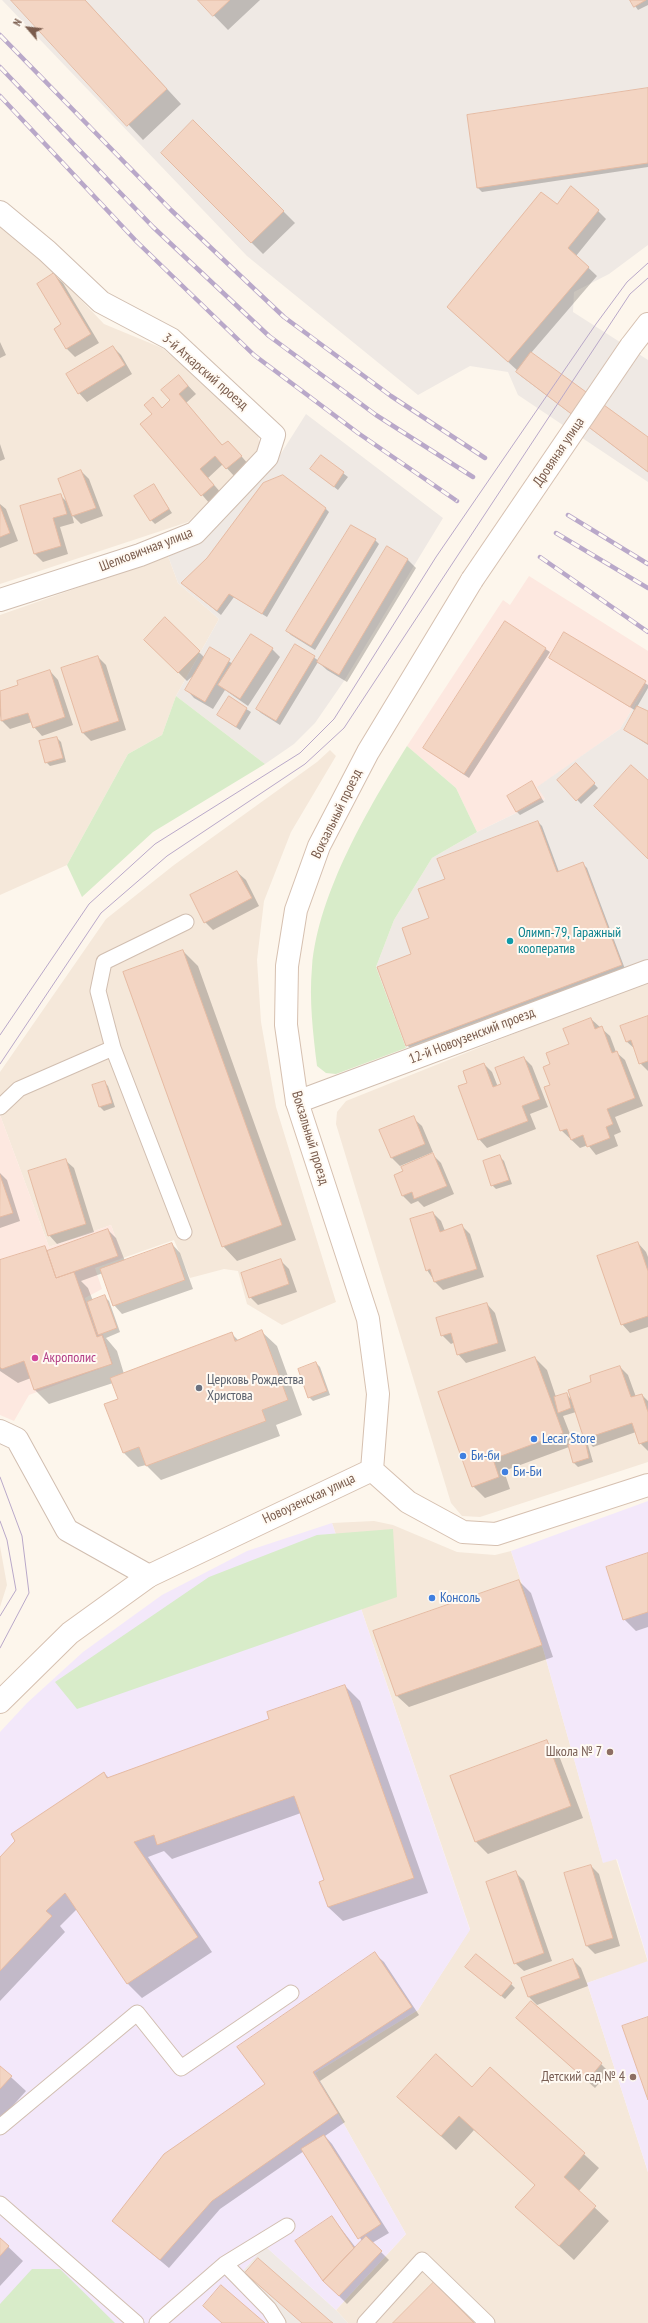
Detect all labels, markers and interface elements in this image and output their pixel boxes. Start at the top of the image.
north arrow [8,8,48,48]
text: N [10,16,25,28]
street label: 3-й Аткарский проезд [159,330,251,414]
street label: Дровяная улица [530,414,588,490]
street label: Шелковичная улица [97,525,195,575]
street label: Вокзальный проезд [308,767,366,861]
place label: Олимп-79, Гаражный кооператив [518,925,621,958]
marker: Олимп-79, Гаражный кооператив [505,936,515,946]
street label: 12-й Новоузенский проезд [407,1004,537,1068]
street label: Вокзальный проезд [288,1089,332,1187]
place label: Акрополис [43,1350,96,1366]
marker: Акрополис [30,1353,40,1363]
place label: Церковь Рождества Христова [207,1372,304,1404]
marker: Церковь Рождества Христова [194,1383,204,1393]
place label: Lecar Store [542,1431,596,1447]
marker: Lecar Store [529,1434,539,1444]
place label: Би-би [471,1448,500,1464]
marker: Би-би [458,1451,468,1461]
place label: Би-Би [513,1464,542,1480]
marker: Би-Би [500,1467,510,1477]
street label: Новоузенская улица [260,1470,358,1528]
place label: Консоль [440,1590,480,1606]
marker: Консоль [427,1593,437,1603]
place label: Школа № 7 [546,1744,602,1760]
marker: Школа № 7 [605,1747,615,1757]
place label: Детский сад № 4 [541,2069,625,2085]
marker: Детский сад № 4 [628,2072,638,2082]

